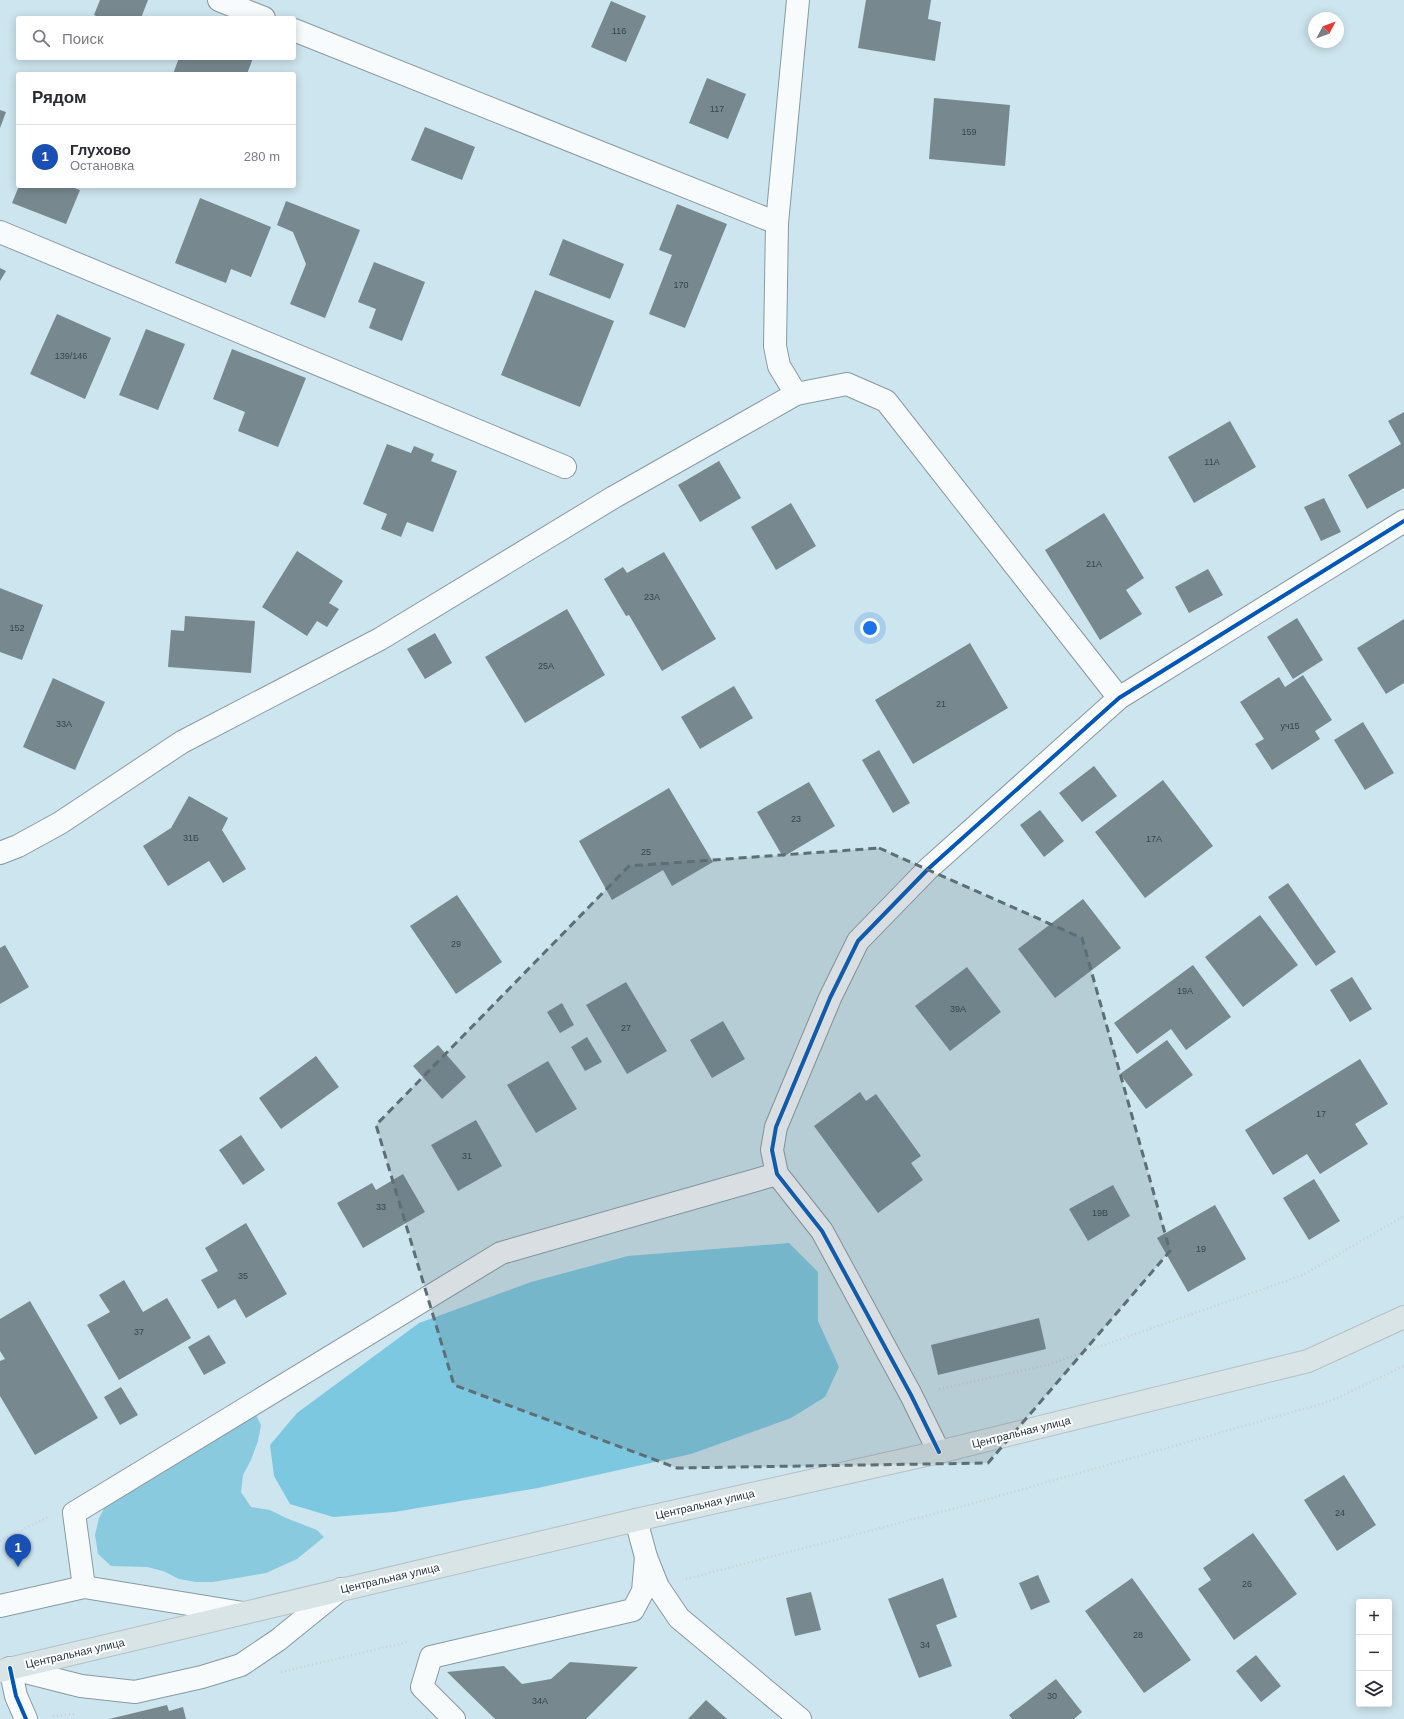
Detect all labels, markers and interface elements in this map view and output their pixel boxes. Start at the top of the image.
north arrow [1308,12,1344,48]
search box [16,16,296,60]
house number: 116 [612,26,626,36]
icon: search [30,27,52,49]
text: Поиск [62,30,104,47]
text: Рядом [32,88,87,107]
house number: 117 [710,104,724,114]
house number: 159 [961,127,977,137]
text: Глухово [70,141,131,158]
text: 1 [41,149,49,164]
text: 280 m [244,149,280,164]
text: Остановка [70,158,134,173]
house number: 170 [673,280,689,290]
house number: 139/146 [55,351,87,361]
house number: 11А [1204,457,1220,467]
house number: 21А [1086,559,1102,569]
house number: 23А [644,592,660,602]
your location [860,618,880,638]
house number: 152 [9,623,25,633]
house number: 25А [538,661,554,671]
house number: 21 [936,699,946,709]
house number: 33А [56,719,72,729]
house number: уч15 [1280,721,1300,731]
house number: 23 [791,814,801,824]
house number: 31Б [183,833,199,843]
house number: 17А [1146,834,1162,844]
house number: 25 [641,847,651,857]
house number: 29 [451,939,461,949]
house number: 19А [1177,986,1193,996]
house number: 39А [950,1004,966,1014]
house number: 27 [621,1023,631,1033]
house number: 17 [1316,1109,1326,1119]
house number: 31 [462,1151,472,1161]
house number: 33 [376,1202,386,1212]
house number: 19В [1092,1208,1108,1218]
house number: 19 [1196,1244,1206,1254]
house number: 35 [238,1271,248,1281]
house number: 37 [134,1327,144,1337]
street label: Центральная улица [970,1414,1072,1450]
street label: Центральная улица [654,1487,757,1521]
house number: 24 [1335,1508,1345,1518]
pin: 1 [5,1534,31,1567]
street label: Центральная улица [339,1561,442,1595]
house number: 26 [1242,1579,1252,1589]
map controls [1356,1599,1392,1707]
button: + [1356,1599,1392,1635]
house number: 28 [1133,1630,1143,1640]
button: − [1356,1635,1392,1671]
street label: Центральная улица [24,1636,127,1670]
house number: 34 [920,1640,930,1650]
button: layers [1356,1671,1392,1707]
house number: 30 [1047,1691,1057,1701]
house number: 34А [532,1696,548,1706]

